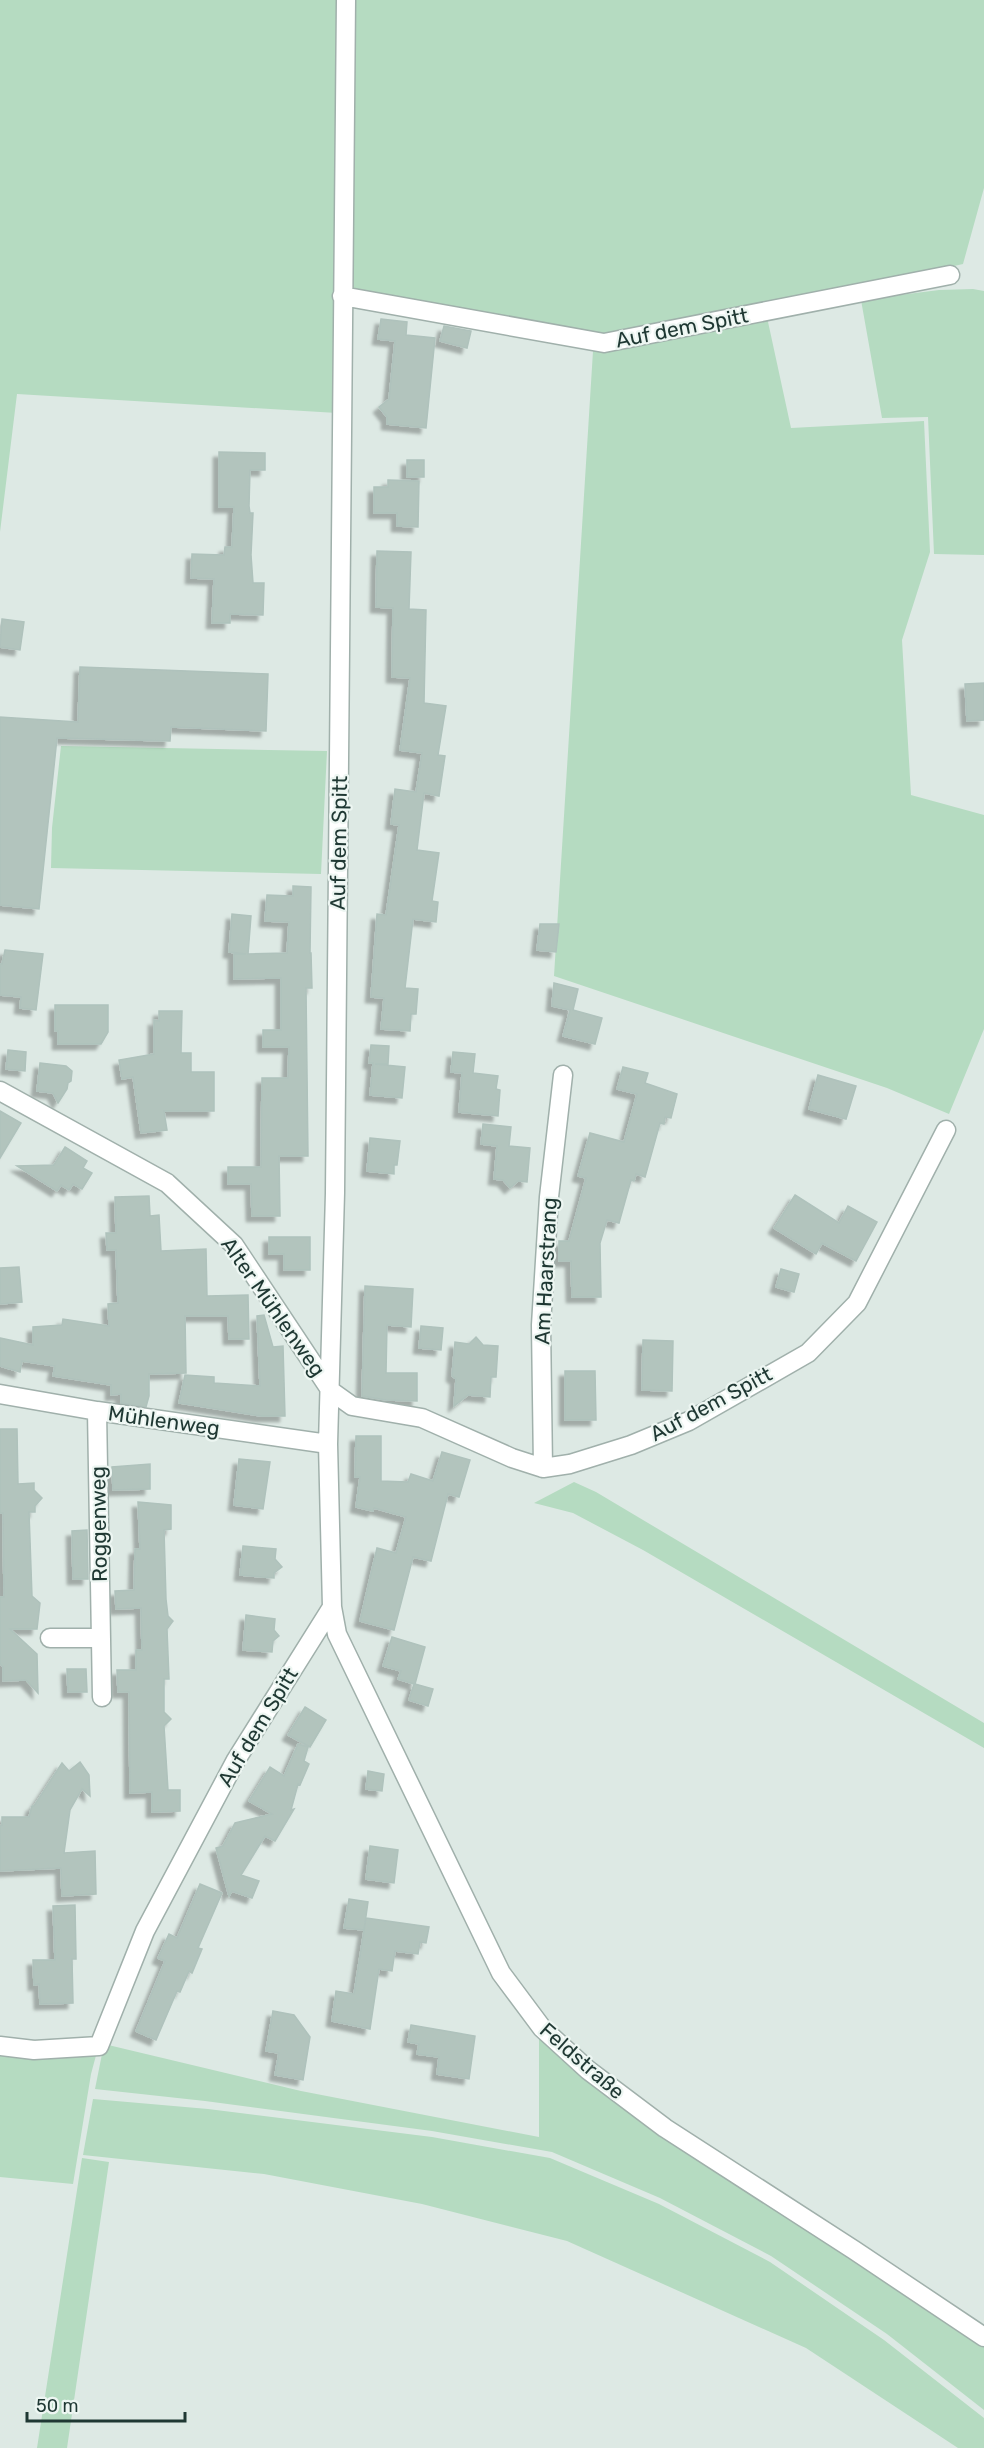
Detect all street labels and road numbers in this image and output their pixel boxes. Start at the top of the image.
street label: Auf dem Spitt [614,302,750,353]
street label: Auf dem Spitt [325,776,352,910]
street label: Am Haarstrang [529,1197,562,1345]
street label: Alter Mühlenweg [216,1232,331,1381]
street label: Auf dem Spitt [646,1361,776,1446]
street label: Mühlenweg [107,1400,221,1441]
street label: Roggenweg [85,1466,112,1582]
street label: Auf dem Spitt [212,1663,303,1791]
street label: Feldstraße [535,2017,630,2104]

